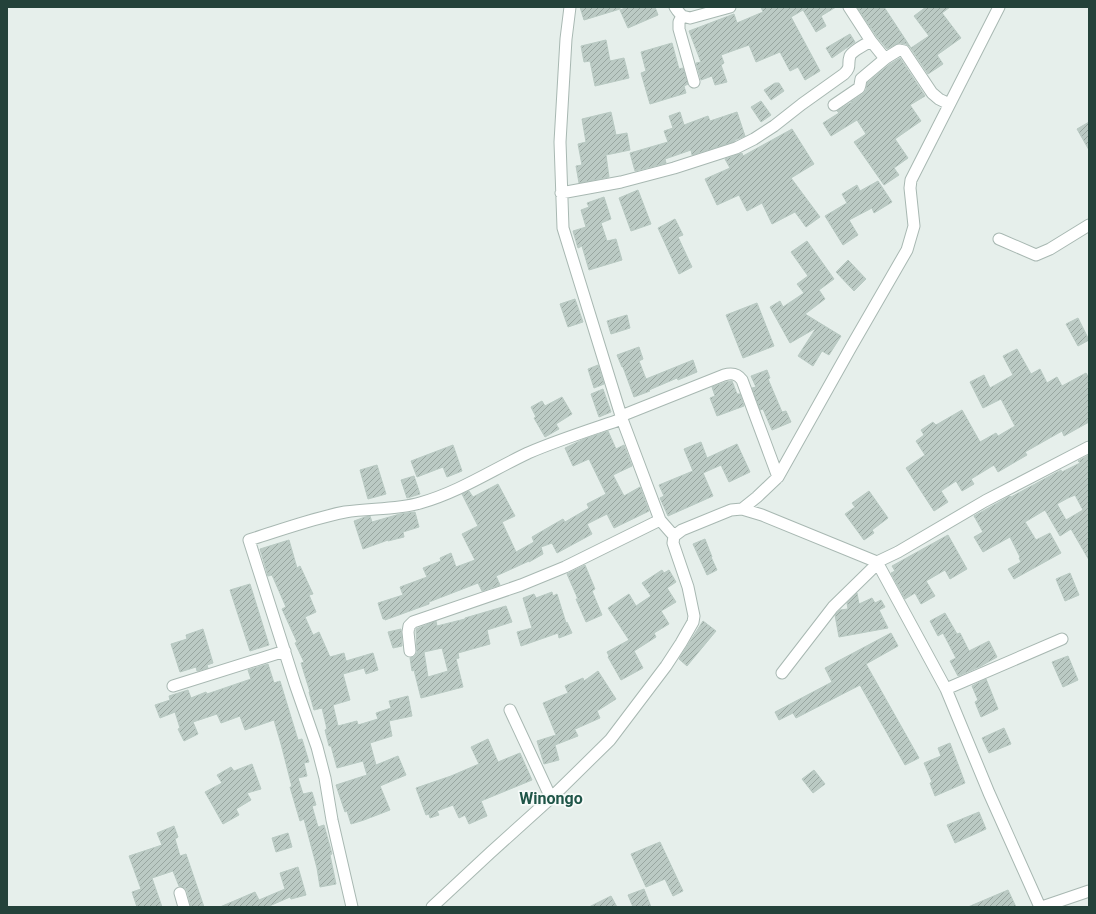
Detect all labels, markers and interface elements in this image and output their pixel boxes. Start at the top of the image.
district label: Winongo [519,789,583,808]

